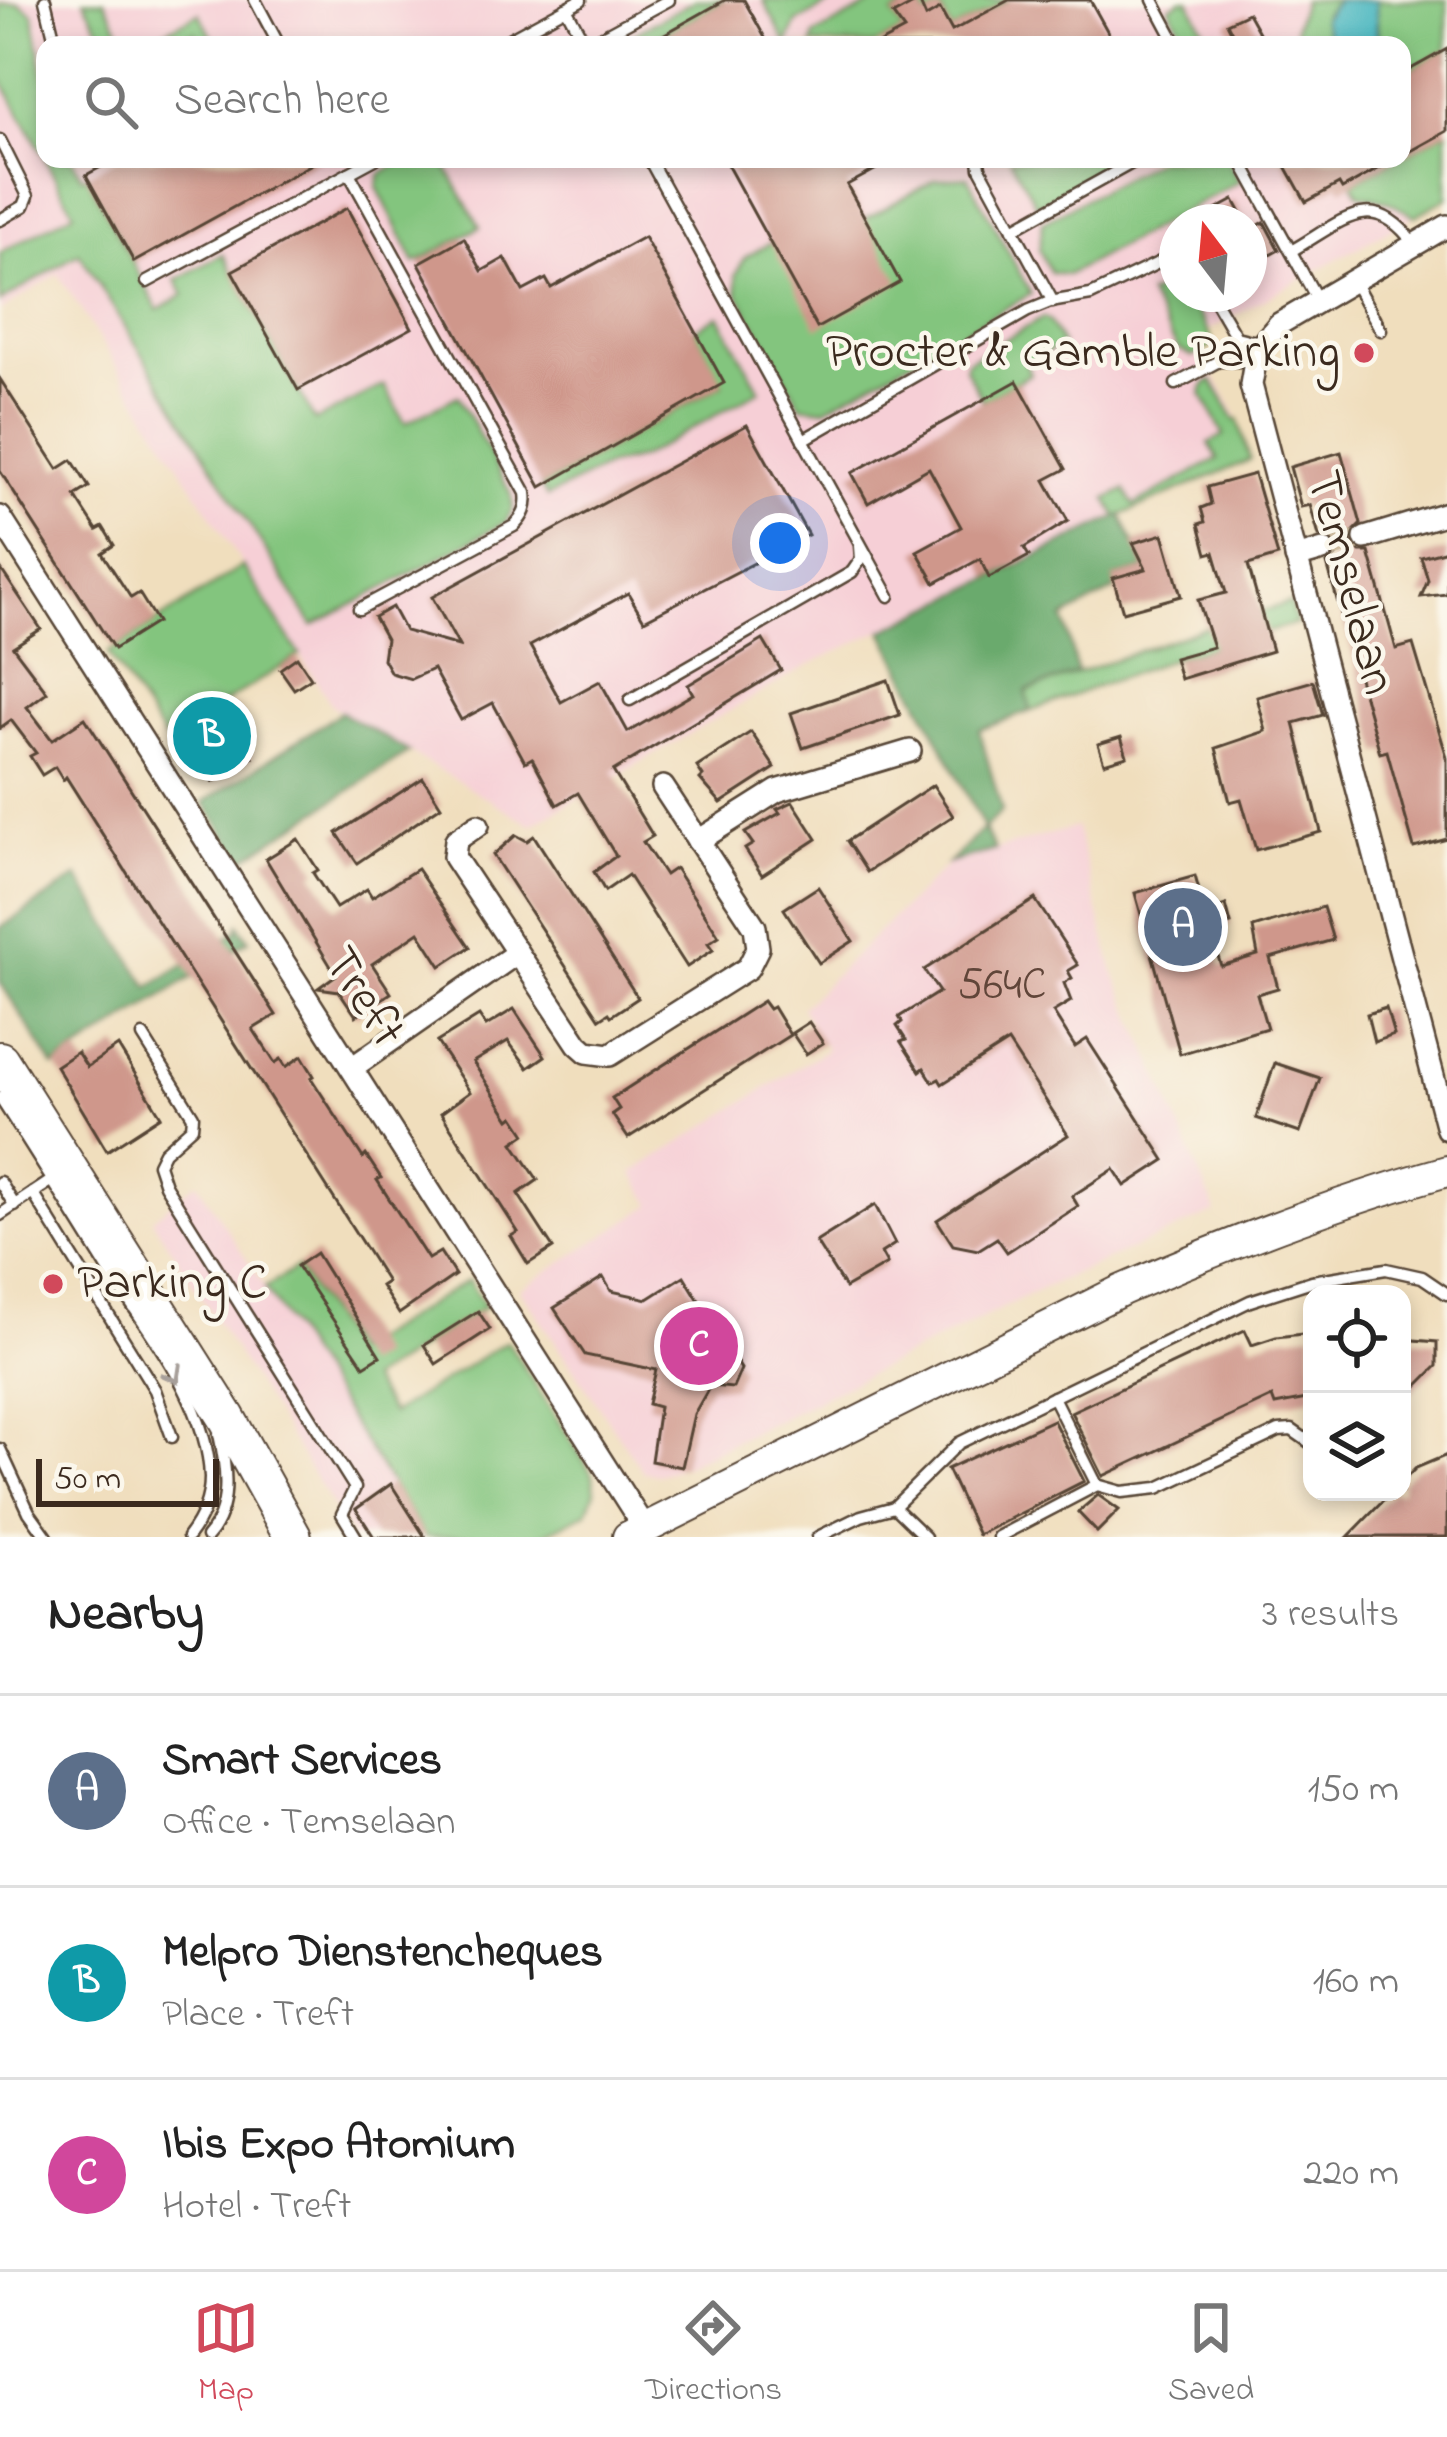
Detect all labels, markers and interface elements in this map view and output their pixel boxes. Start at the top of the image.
search box [36,36,1411,168]
icon: search [78,69,144,135]
text: Search here [174,69,390,135]
north arrow [1159,204,1267,312]
place label: Procter & Gamble Parking [826,316,1340,391]
marker: Procter & Gamble Parking [1351,340,1377,366]
street label: Temselaan [1283,463,1415,703]
your location [750,513,810,573]
pin: B [173,691,251,781]
pin: A [1144,882,1222,972]
street label: Treft [302,933,422,1063]
house number: 564C [958,954,1046,1020]
place label: Parking C [77,1247,267,1322]
marker: Parking C [40,1271,66,1297]
map controls [1303,1285,1411,1501]
button: locate [1303,1285,1411,1393]
pin: C [660,1301,738,1391]
one-way arrow [159,1362,182,1383]
button: layers [1303,1393,1411,1501]
scale bar [36,1453,219,1506]
text: 50 m [54,1456,121,1504]
text: Nearby [48,1578,204,1653]
text: 3 results [1262,1587,1399,1644]
text: Smart Services [162,1729,442,1795]
text: A [75,1762,99,1819]
text: 150 m [1307,1762,1399,1819]
text: Office · Temselaan [162,1795,455,1852]
text: Melpro Dienstencheques [162,1921,603,1987]
text: B [74,1954,100,2011]
text: 160 m [1313,1954,1399,2011]
text: Place · Treft [162,1987,354,2044]
text: Ibis Expo Atomium [162,2113,515,2179]
text: C [76,2146,98,2203]
text: 220 m [1303,2146,1399,2203]
text: Hotel · Treft [162,2179,351,2236]
tab: Map [193,2295,259,2415]
tab: Directions [645,2295,782,2415]
tab: Saved [1168,2295,1254,2415]

